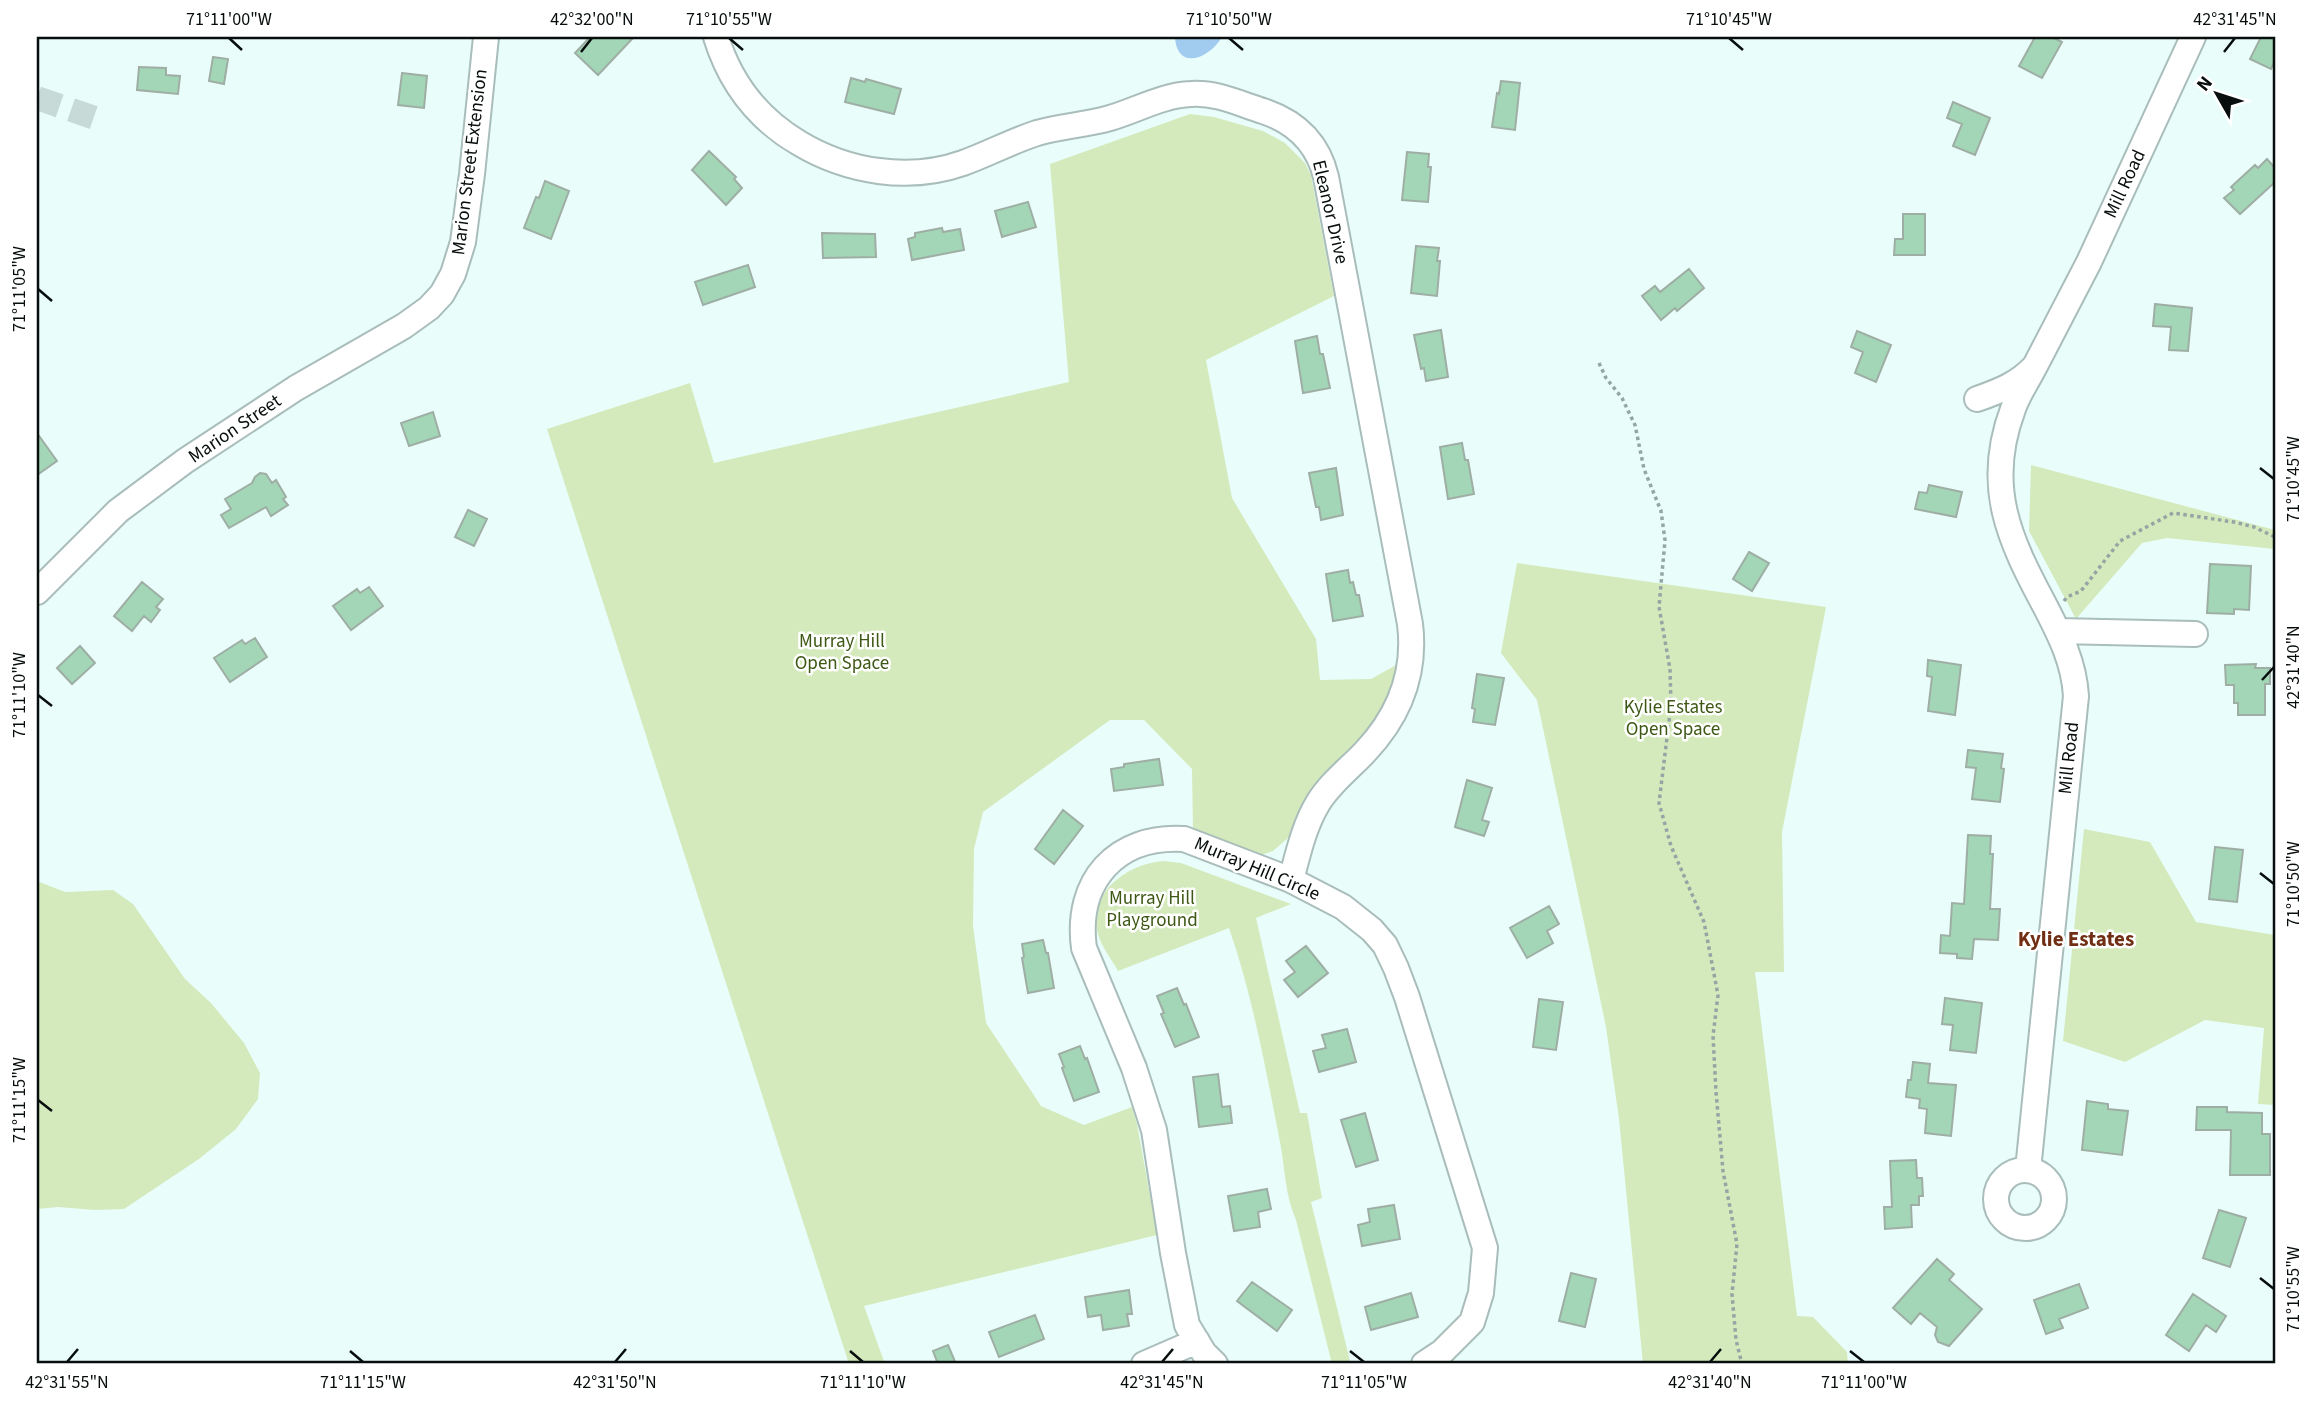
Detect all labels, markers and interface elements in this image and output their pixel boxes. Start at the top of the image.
text: 71°11'00"W [186,7,272,32]
text: 42°32'00"N [550,7,634,32]
text: 71°10'55"W [686,7,772,32]
text: 71°10'50"W [1186,7,1272,32]
text: 71°10'45"W [1686,7,1772,32]
text: 42°31'45"N [2193,7,2277,32]
north arrow [2182,60,2252,130]
street label: Marion Street Extension [445,67,495,257]
text: N [2190,71,2219,98]
street label: Mill Road [2097,145,2153,223]
street label: Eleanor Drive [1305,157,1355,267]
text: 71°11'05"W [7,246,32,332]
street label: Marion Street [183,388,287,470]
text: 71°10'45"W [2281,436,2306,522]
text: 42°31'40"N [2281,625,2306,709]
park label: Murray Hill Open Space [795,628,889,677]
text: 71°11'10"W [7,652,32,738]
park label: Kylie Estates Open Space [1624,694,1722,743]
street label: Mill Road [2052,720,2086,796]
street label: Murray Hill Circle [1190,830,1324,908]
text: 71°10'50"W [2281,841,2306,927]
park label: Murray Hill Playground [1106,885,1198,934]
district label: Kylie Estates [2018,924,2134,954]
text: 71°11'15"W [7,1057,32,1143]
text: 71°10'55"W [2281,1246,2306,1332]
text: 42°31'55"N [25,1370,109,1395]
text: 71°11'15"W [320,1370,406,1395]
text: 42°31'50"N [573,1370,657,1395]
text: 71°11'10"W [820,1370,906,1395]
text: 42°31'45"N [1120,1370,1204,1395]
text: 71°11'05"W [1321,1370,1407,1395]
text: 42°31'40"N [1668,1370,1752,1395]
text: 71°11'00"W [1821,1370,1907,1395]

